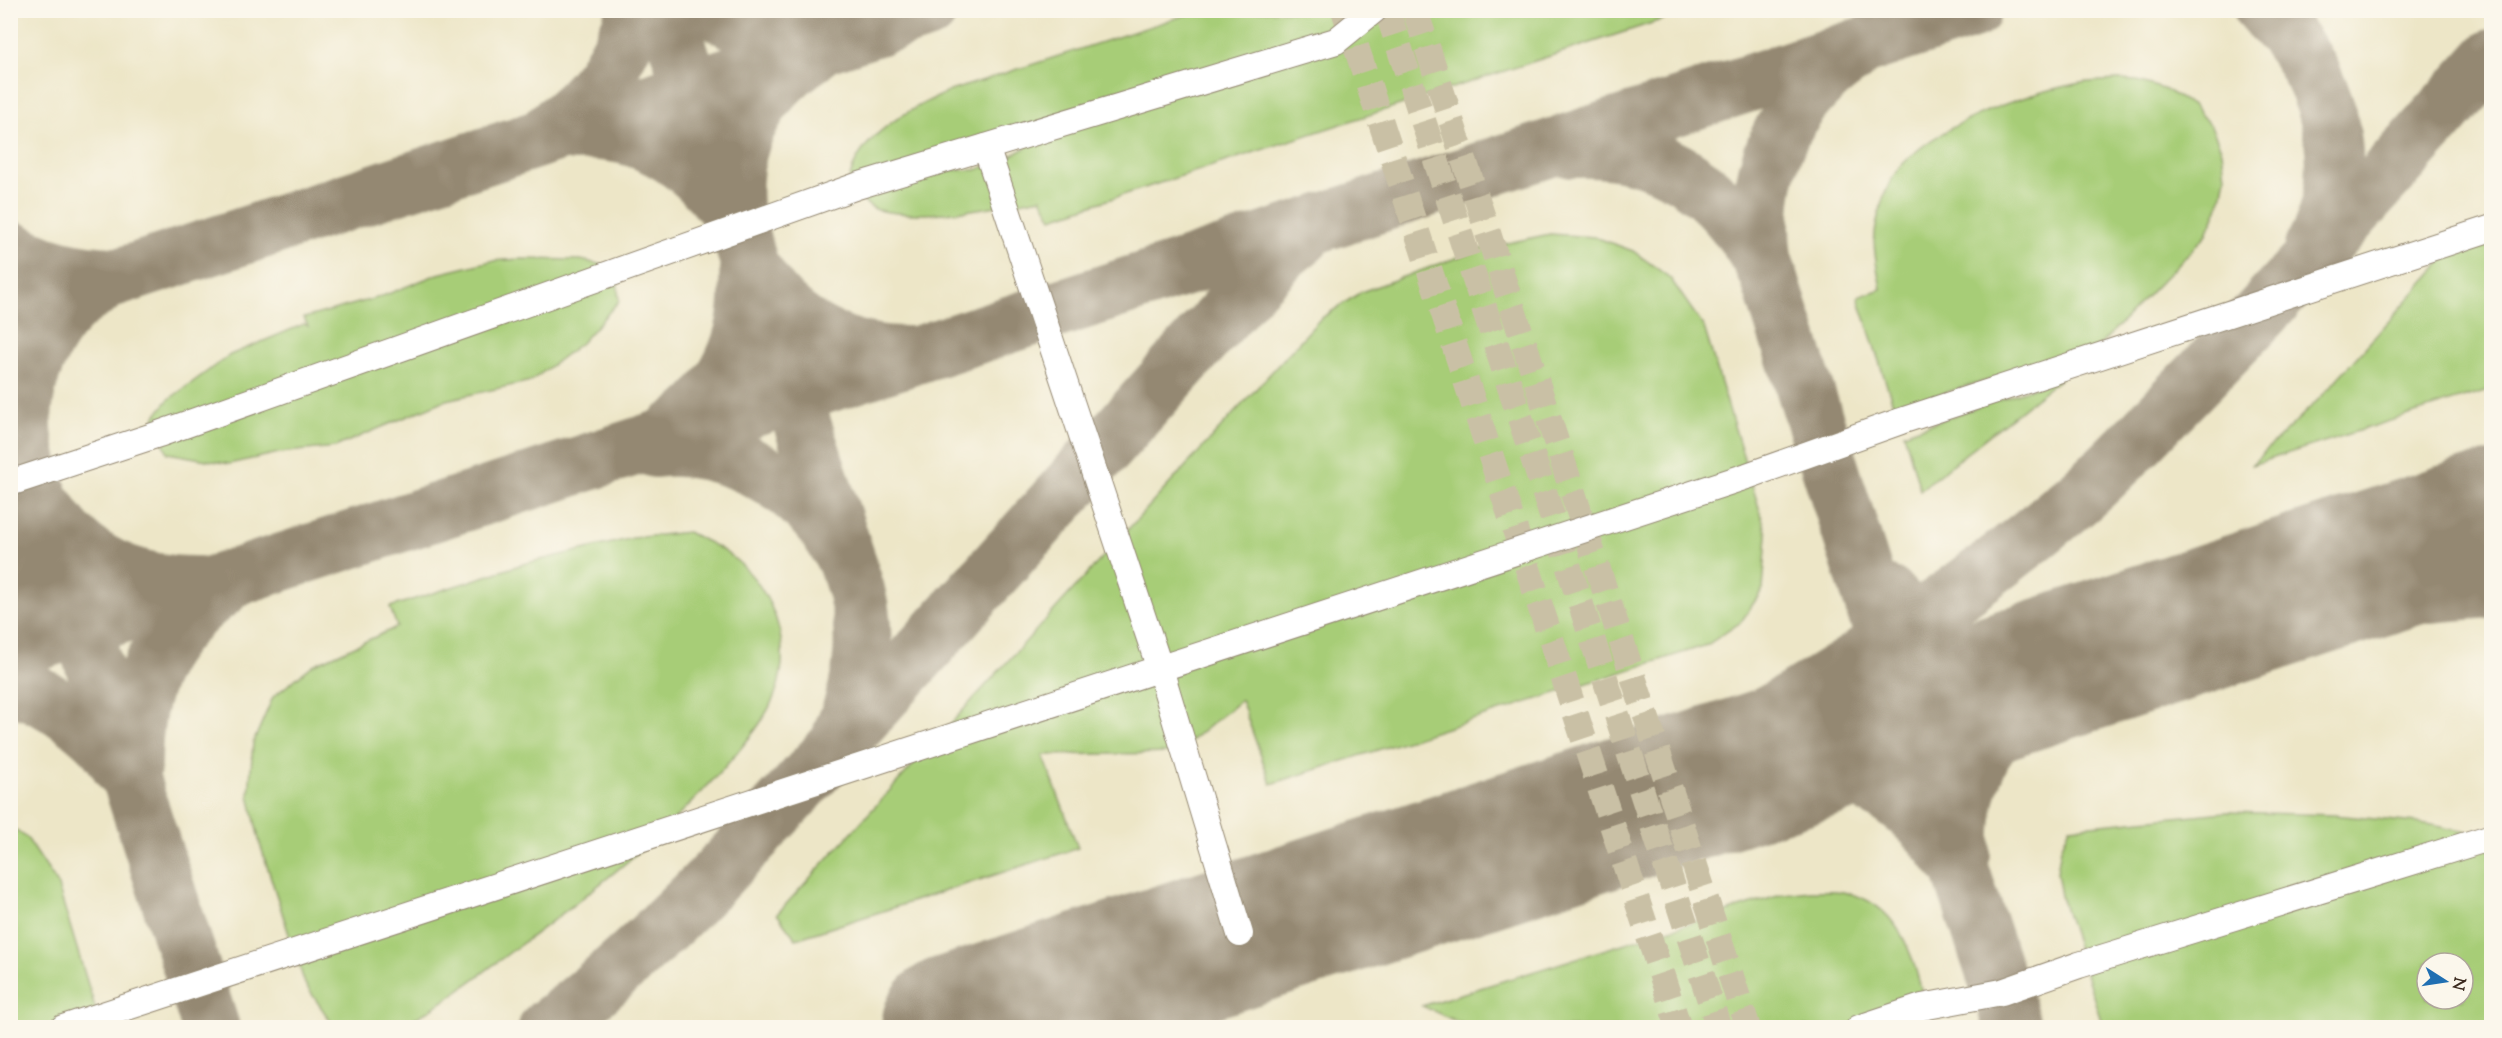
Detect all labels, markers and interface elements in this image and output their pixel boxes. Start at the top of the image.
north arrow [2415,951,2475,1011]
text: N [2445,975,2470,992]

